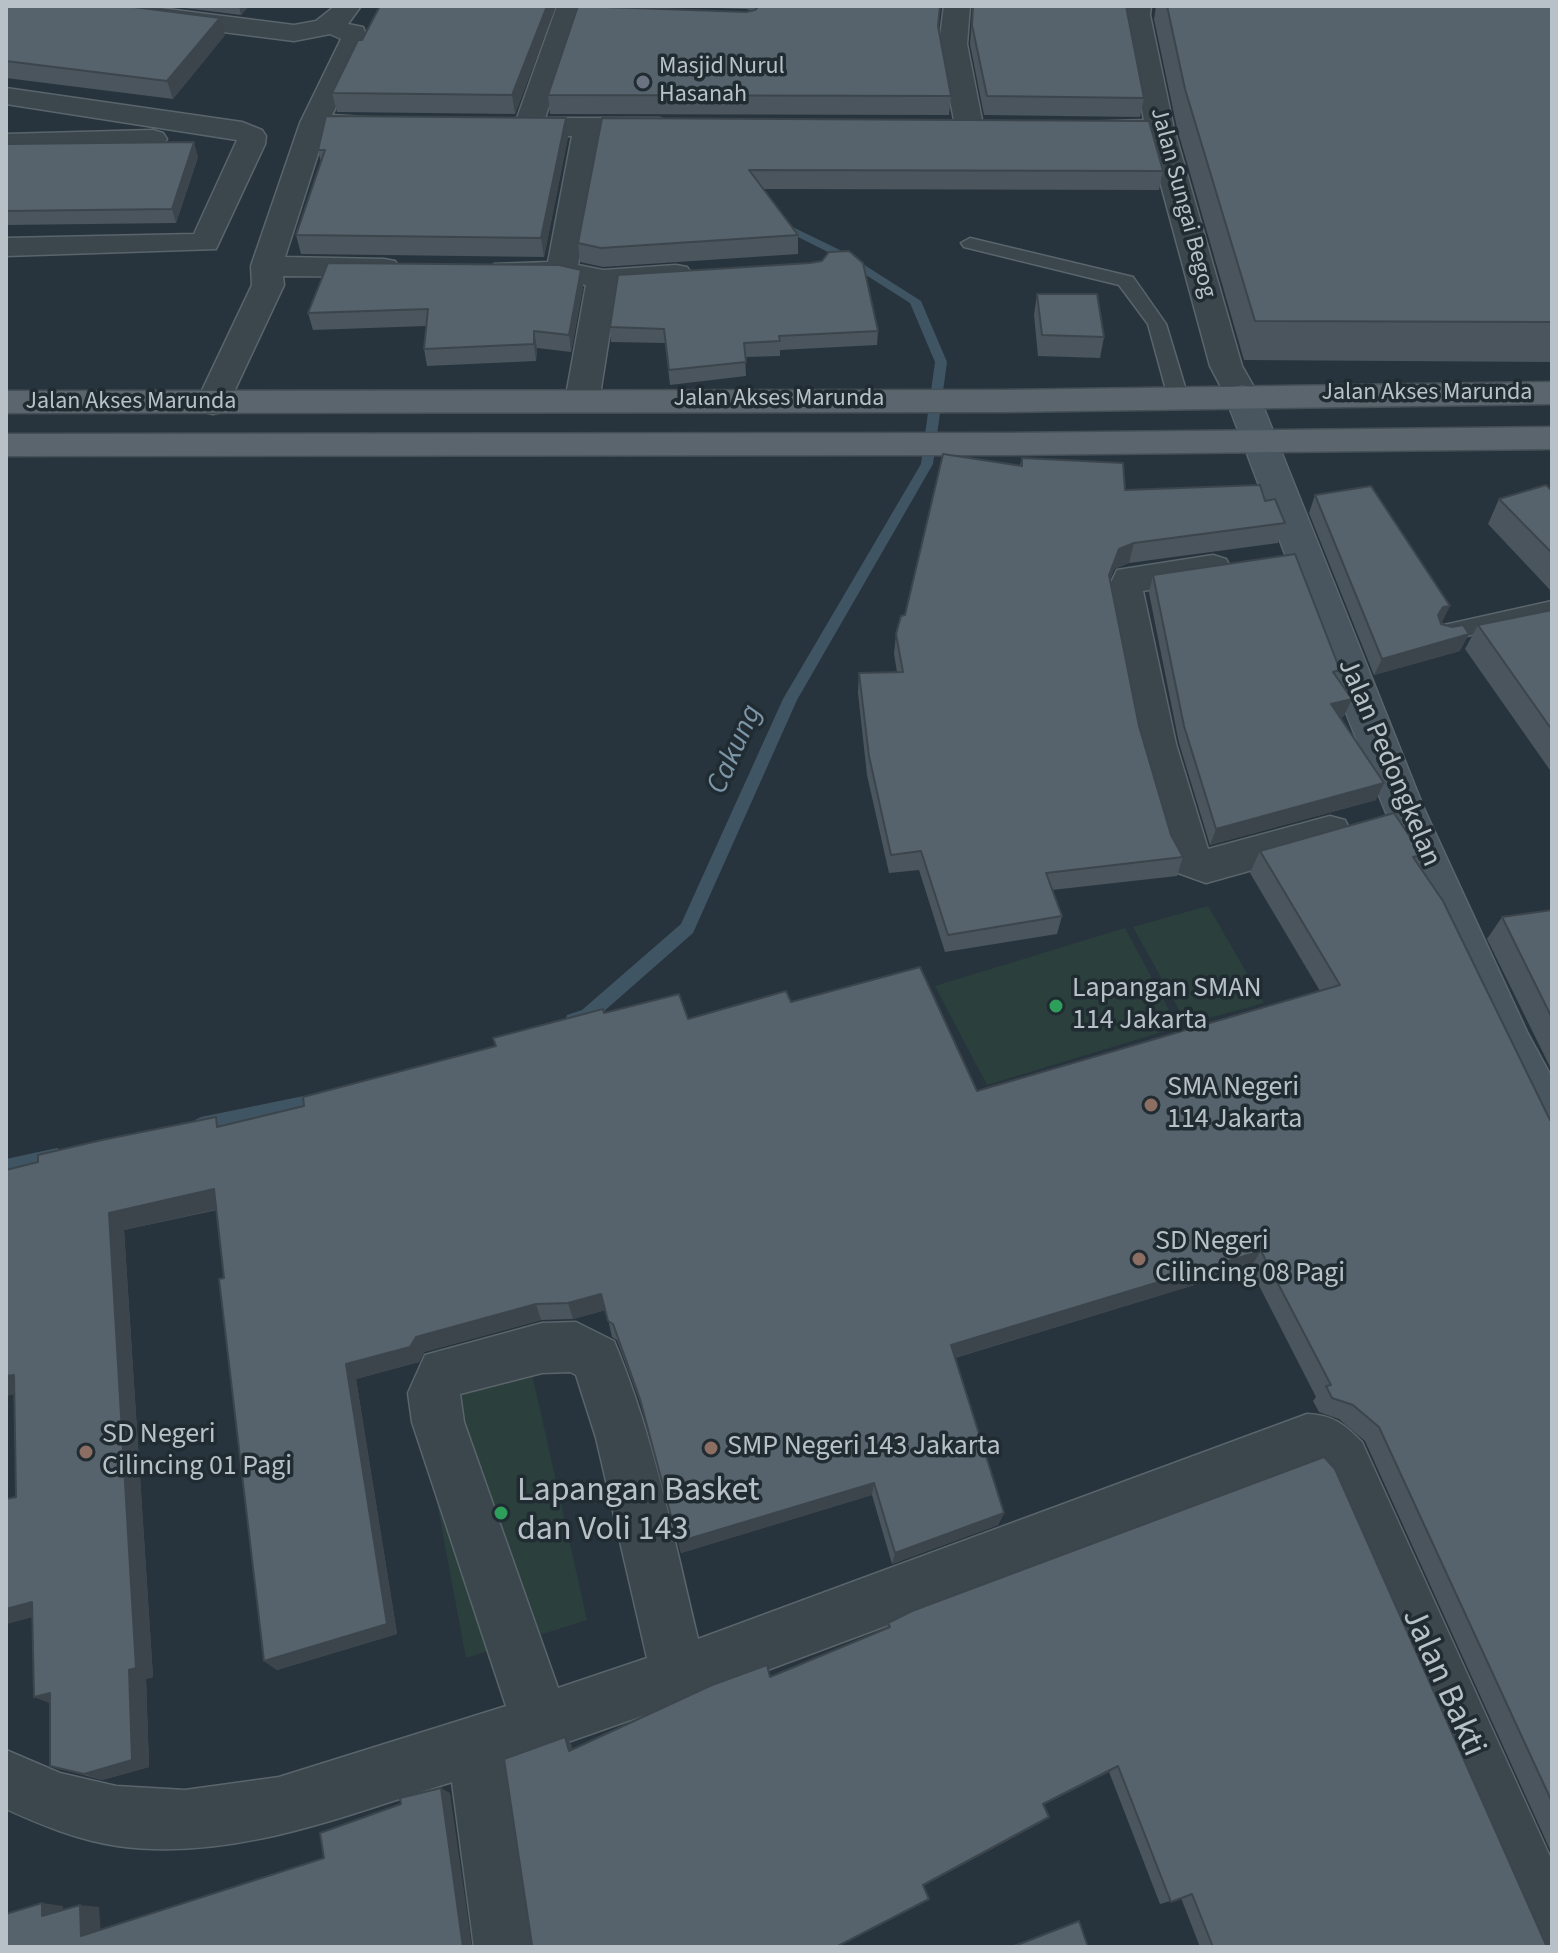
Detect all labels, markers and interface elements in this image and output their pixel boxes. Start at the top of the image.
place label: Masjid Nurul Hasanah [659,54,785,110]
marker: Masjid Nurul Hasanah [634,73,652,91]
street label: Jalan Sungai Begog [1143,105,1221,301]
street label: Jalan Akses Marunda [1322,380,1532,408]
street label: Jalan Akses Marunda [674,386,884,414]
street label: Jalan Akses Marunda [26,389,236,417]
street label: Jalan Pedongkelan [1329,654,1447,872]
water label: Cakung [700,700,772,800]
place label: Lapangan SMAN 114 Jakarta [1072,973,1262,1039]
marker: Lapangan SMAN 114 Jakarta [1047,997,1065,1015]
place label: SMA Negeri 114 Jakarta [1167,1072,1302,1138]
marker: SMA Negeri 114 Jakarta [1142,1096,1160,1114]
place label: SD Negeri Cilincing 08 Pagi [1155,1226,1345,1292]
marker: SD Negeri Cilincing 08 Pagi [1130,1250,1148,1268]
place label: SD Negeri Cilincing 01 Pagi [102,1419,292,1485]
place label: SMP Negeri 143 Jakarta [727,1431,1001,1465]
marker: SMP Negeri 143 Jakarta [702,1439,720,1457]
marker: SD Negeri Cilincing 01 Pagi [77,1443,95,1461]
place label: Lapangan Basket dan Voli 143 [517,1473,760,1552]
marker: Lapangan Basket dan Voli 143 [492,1504,510,1522]
street label: Jalan Bakti [1391,1603,1493,1763]

